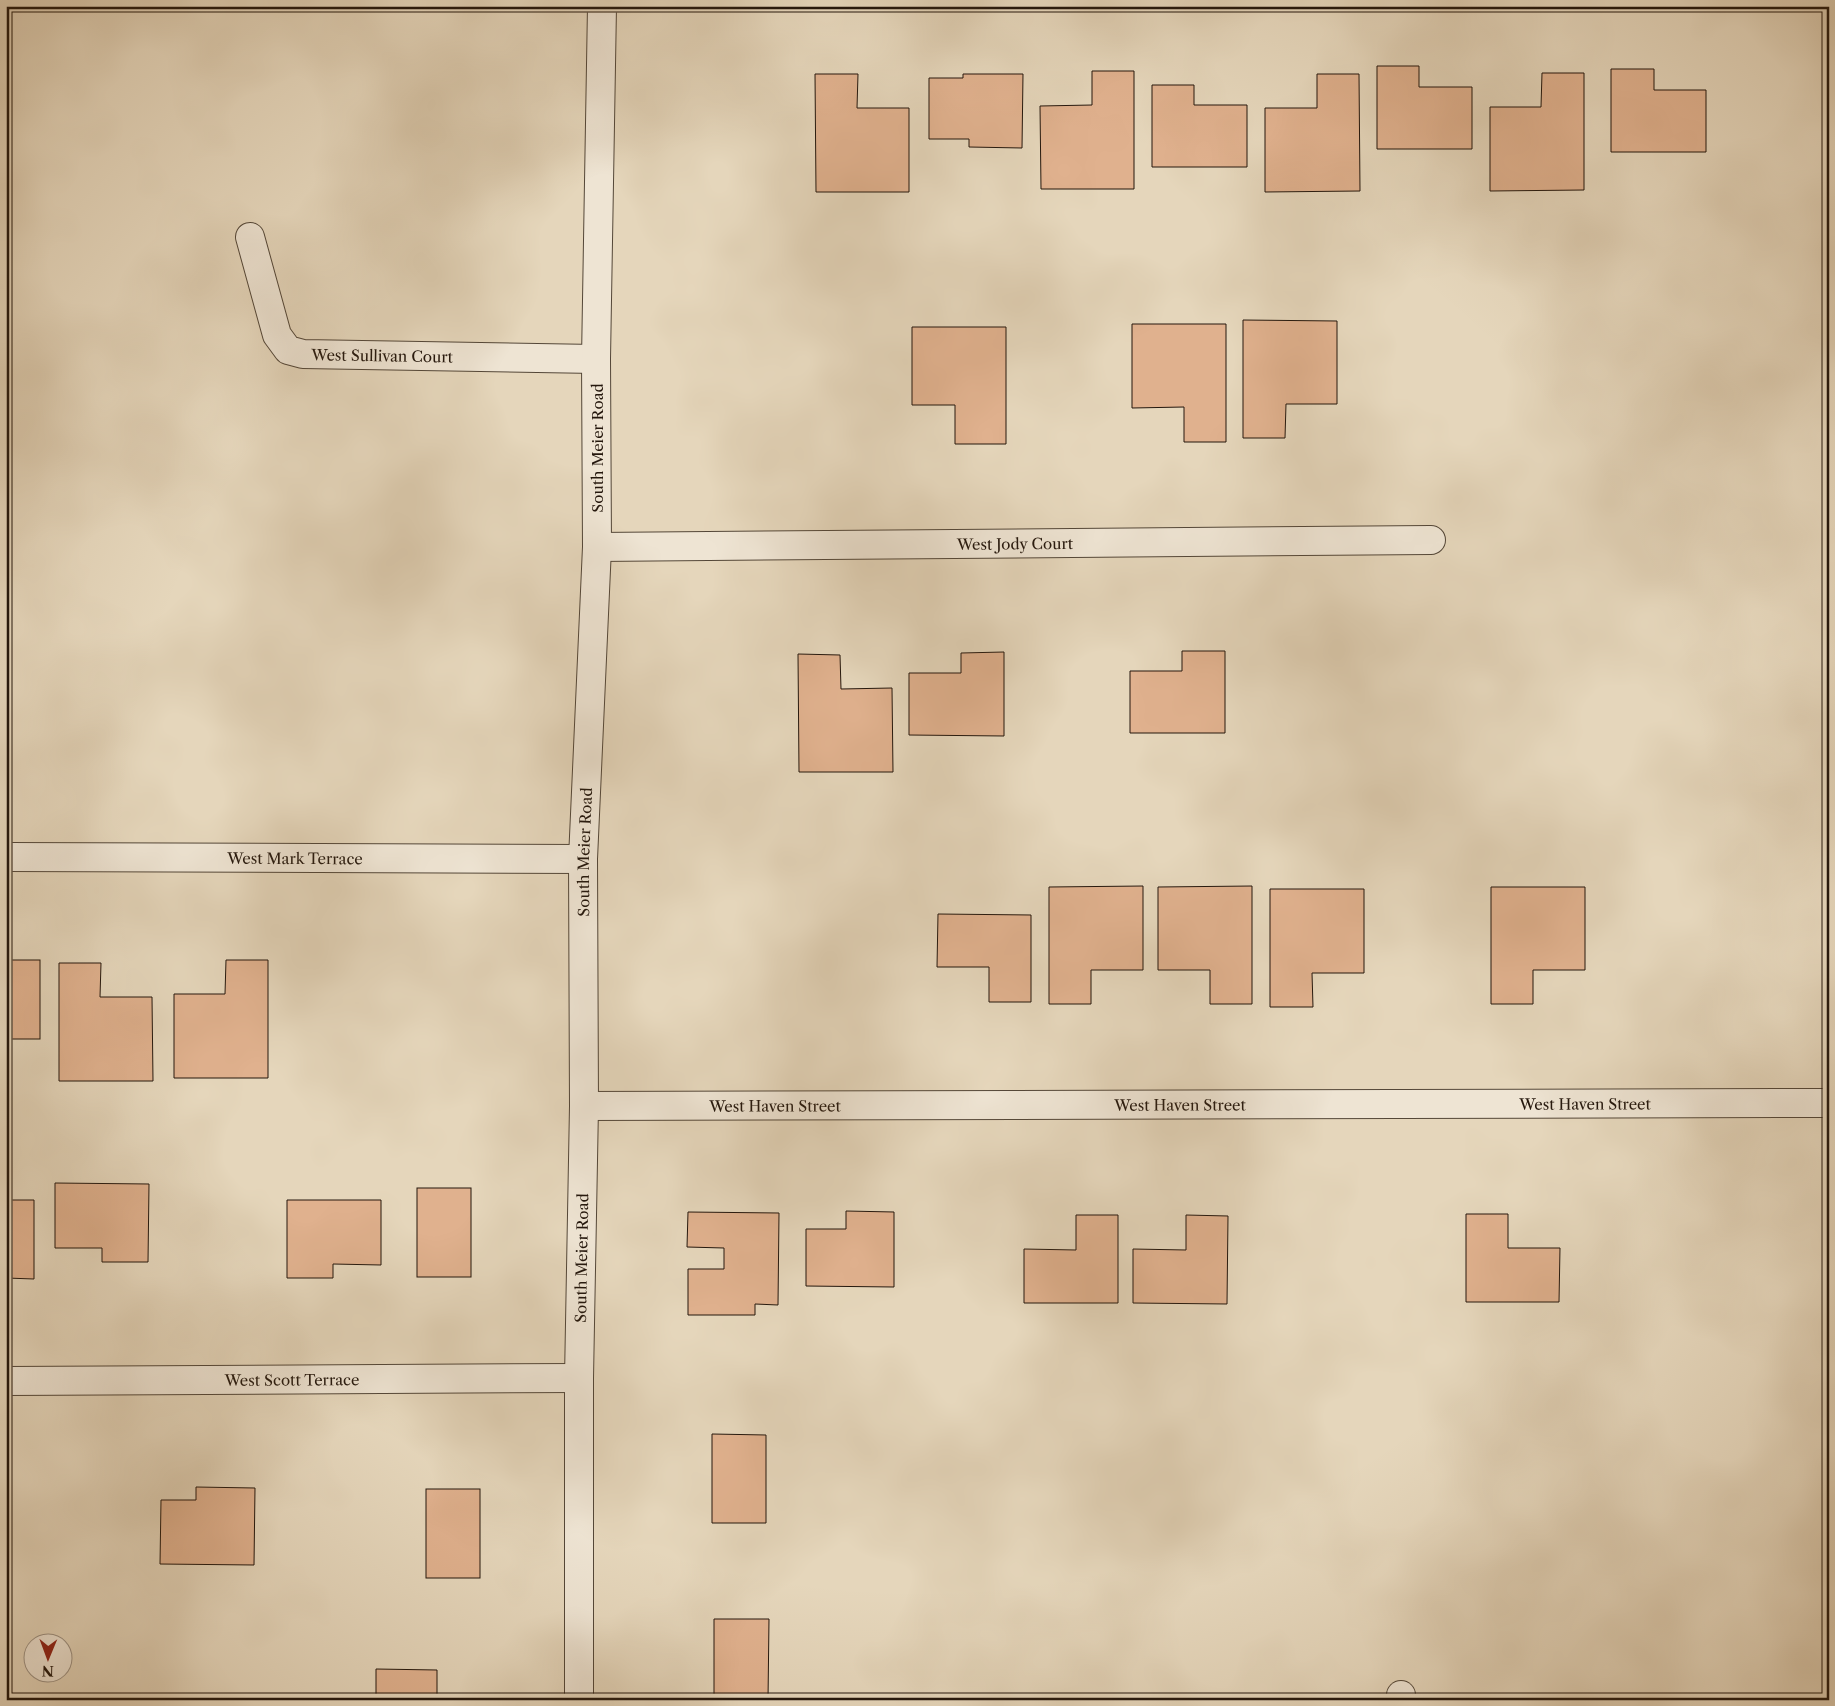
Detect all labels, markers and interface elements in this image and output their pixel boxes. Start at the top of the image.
street label: West Sullivan Court [310,345,454,366]
street label: South Meier Road [588,383,607,513]
street label: West Jody Court [956,533,1074,553]
street label: South Meier Road [573,787,596,917]
street label: West Mark Terrace [226,848,363,868]
street label: West Haven Street [1518,1094,1652,1113]
street label: West Haven Street [1113,1095,1247,1114]
street label: West Haven Street [708,1096,842,1115]
street label: South Meier Road [571,1193,592,1323]
street label: West Scott Terrace [224,1370,359,1389]
north arrow [22,1634,72,1684]
text: N [42,1662,54,1680]

